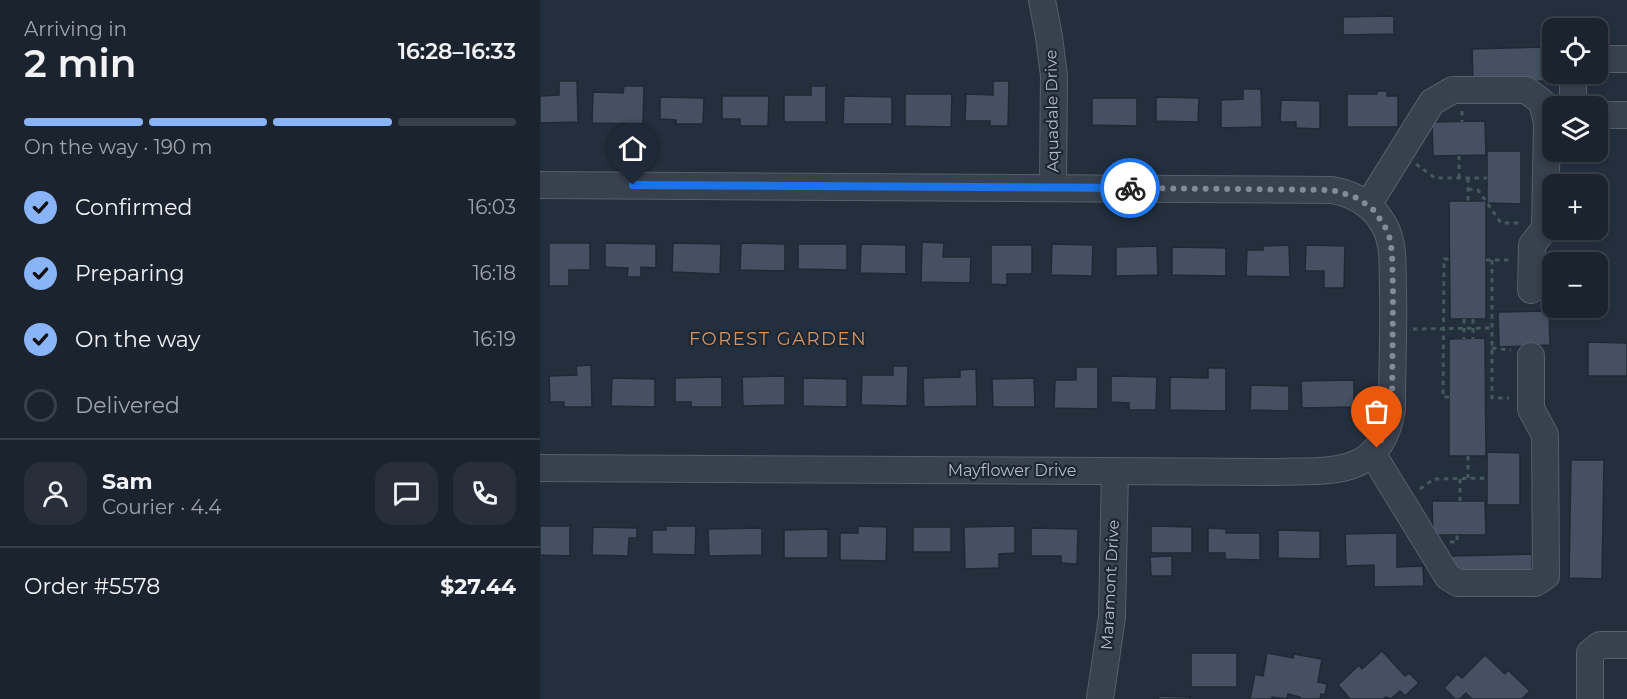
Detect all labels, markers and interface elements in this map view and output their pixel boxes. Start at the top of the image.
text: Arriving in [24,17,127,41]
map controls [1542,18,1608,318]
button: locate [1542,18,1608,84]
text: 16:28–16:33 [398,38,516,65]
text: 2 min [24,39,137,87]
street label: Aquadale Drive [1041,49,1063,173]
button: layers [1542,96,1608,162]
pin [607,123,658,185]
icon: home [616,132,649,165]
text: On the way · 190 m [24,135,213,159]
courier [1100,158,1160,218]
icon: bike [1114,172,1147,205]
button: + [1542,174,1608,240]
icon: check [24,191,57,224]
text: Confirmed [75,194,192,221]
text: 16:03 [468,195,516,219]
button: − [1542,252,1608,318]
icon: check [24,257,57,290]
text: Preparing [75,260,184,287]
text: 16:18 [472,261,516,285]
icon: check [24,323,57,356]
text: On the way [75,326,200,353]
text: 16:19 [473,327,516,351]
district label: FOREST GARDEN [689,328,867,350]
pin [1351,386,1402,448]
text: Delivered [75,392,180,419]
icon: bag [1360,395,1393,428]
street label: Mayflower Drive [948,461,1076,480]
button: person [24,462,87,525]
button: chat [375,462,438,525]
button: phone [453,462,516,525]
text: Sam [102,468,153,495]
text: Courier · 4.4 [102,495,221,519]
street label: Maramont Drive [1097,519,1123,651]
text: Order #5578 [24,573,160,600]
text: $27.44 [440,573,516,600]

